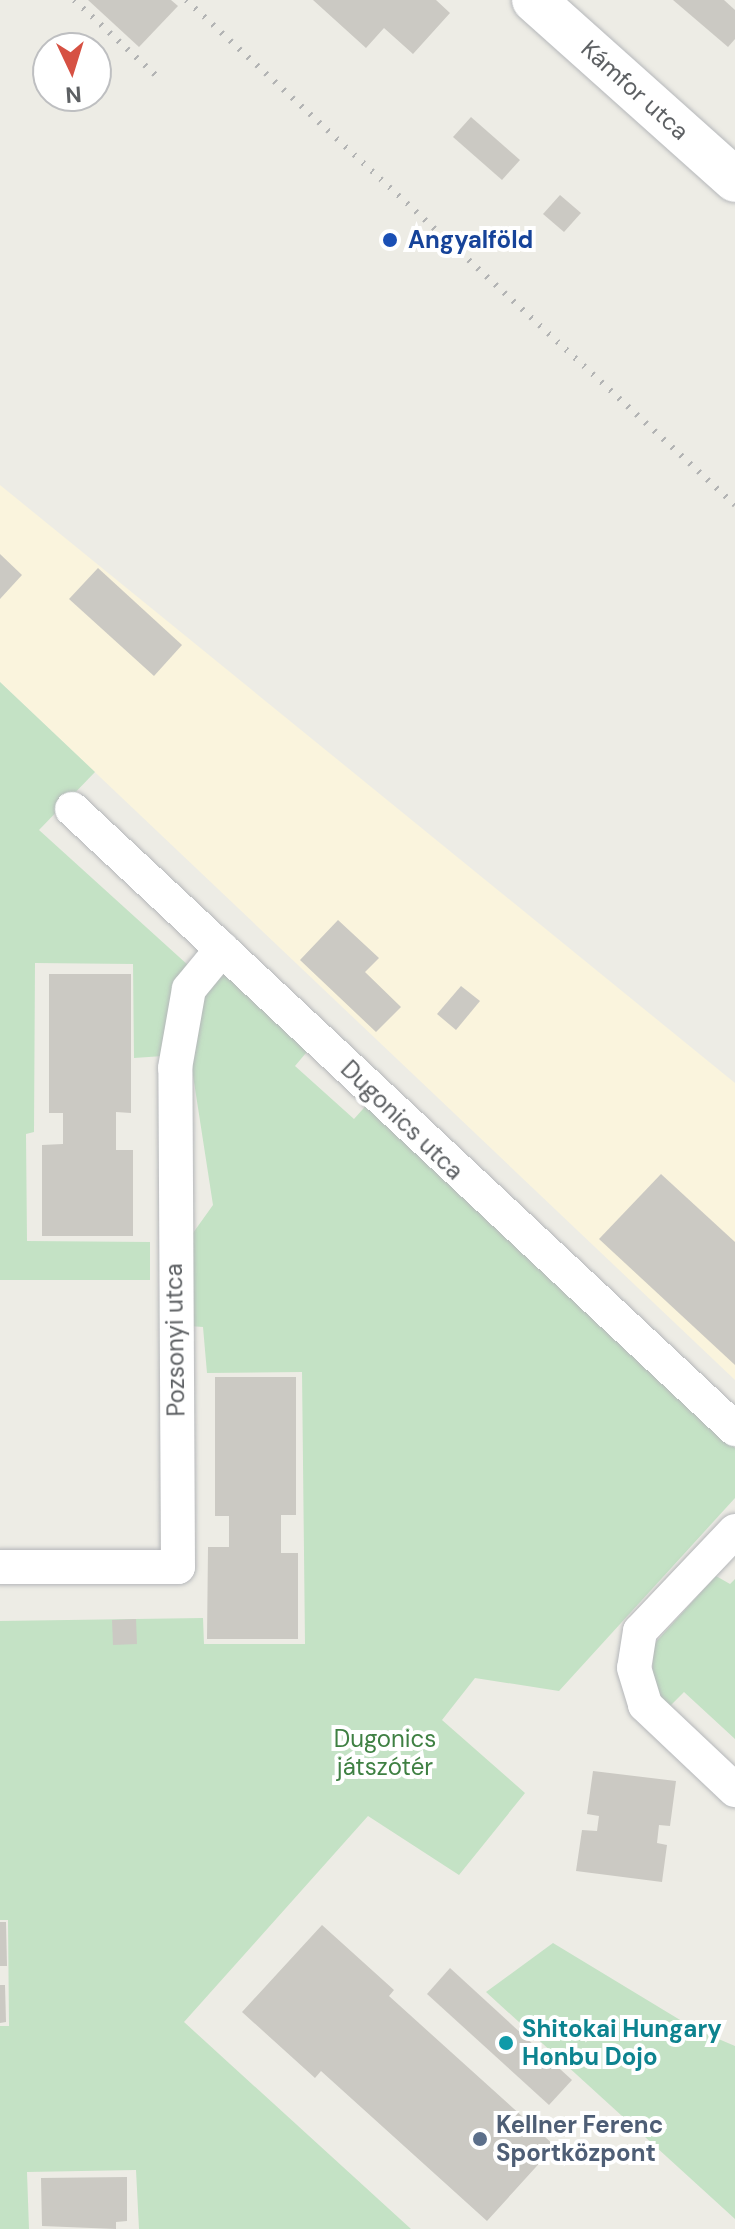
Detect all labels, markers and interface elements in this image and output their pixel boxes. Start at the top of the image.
north arrow [32,32,112,112]
street label: Kámfor utca [575,34,695,146]
text: N [65,79,83,109]
place label: Angyalföld [408,226,533,254]
marker: Angyalföld [379,229,401,251]
street label: Dugonics utca [335,1055,469,1185]
street label: Pozsonyi utca [159,1263,191,1417]
park label: Dugonics játszótér [334,1725,436,1781]
place label: Shitokai Hungary Honbu Dojo [522,2015,722,2071]
marker: Shitokai Hungary Honbu Dojo [497,2034,515,2052]
place label: Kellner Ferenc Sportközpont [496,2111,663,2167]
marker: Kellner Ferenc Sportközpont [471,2130,489,2148]

